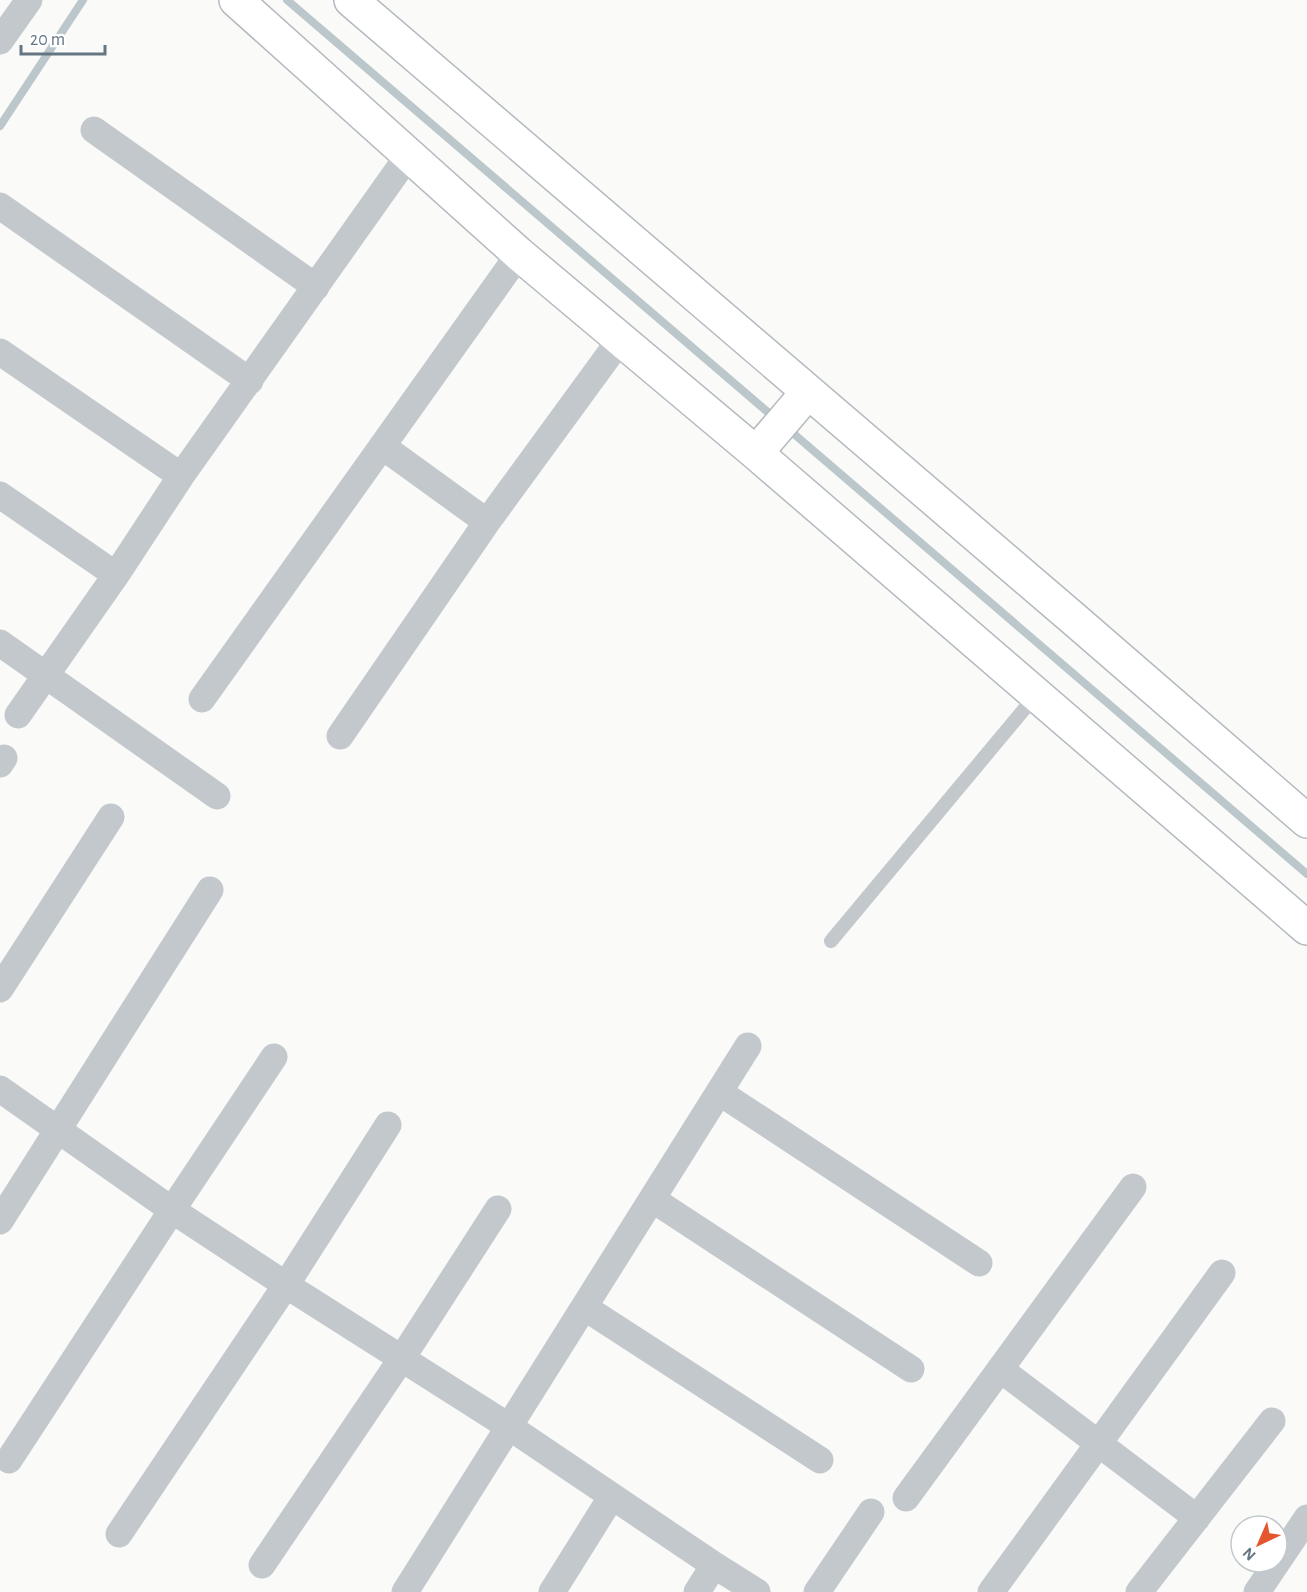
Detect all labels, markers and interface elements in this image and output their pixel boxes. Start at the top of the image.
scale bar [21,18,105,56]
text: 20 m [30,31,65,49]
north arrow [1229,1514,1289,1574]
text: N [1240,1544,1259,1564]

